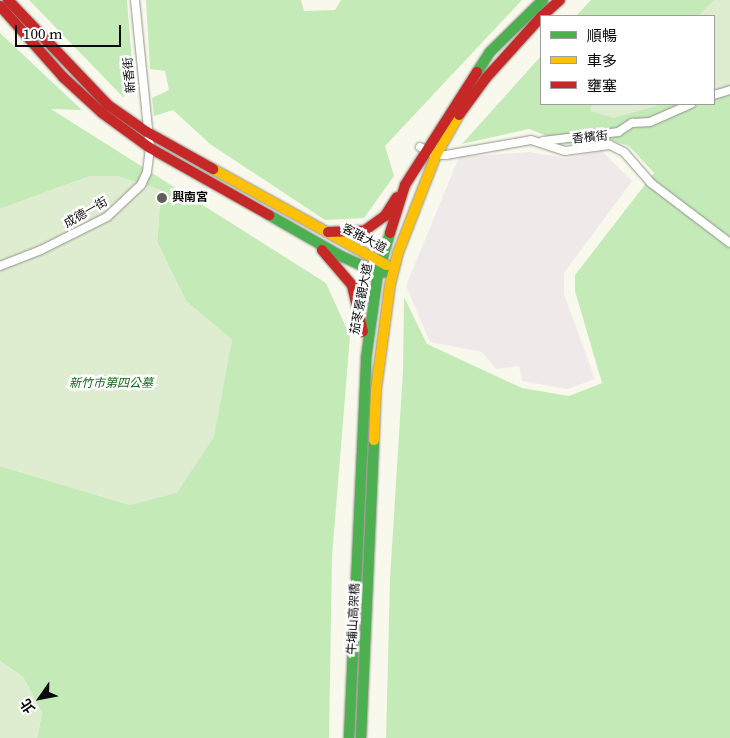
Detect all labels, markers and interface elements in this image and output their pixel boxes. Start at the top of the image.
scale bar [18,15,124,47]
legend [540,15,715,105]
text: 100 m [23,23,63,44]
text: 順暢 [587,25,617,46]
text: 車多 [587,50,617,71]
street label: 新香街 [121,56,139,94]
text: 壅塞 [587,75,617,96]
street label: 香檳街 [571,129,609,147]
place label: 興南宮 [172,191,208,205]
marker: 興南宮 [156,192,168,204]
street label: 成德一街 [62,195,110,231]
street label: 客雅大道 [339,222,389,256]
street label: 茄苳景觀大道 [348,262,376,336]
park label: 新竹市第四公墓 [69,377,153,391]
street label: 牛埔山高架橋 [345,583,363,655]
north arrow [15,673,65,723]
text: 北 [15,695,40,717]

